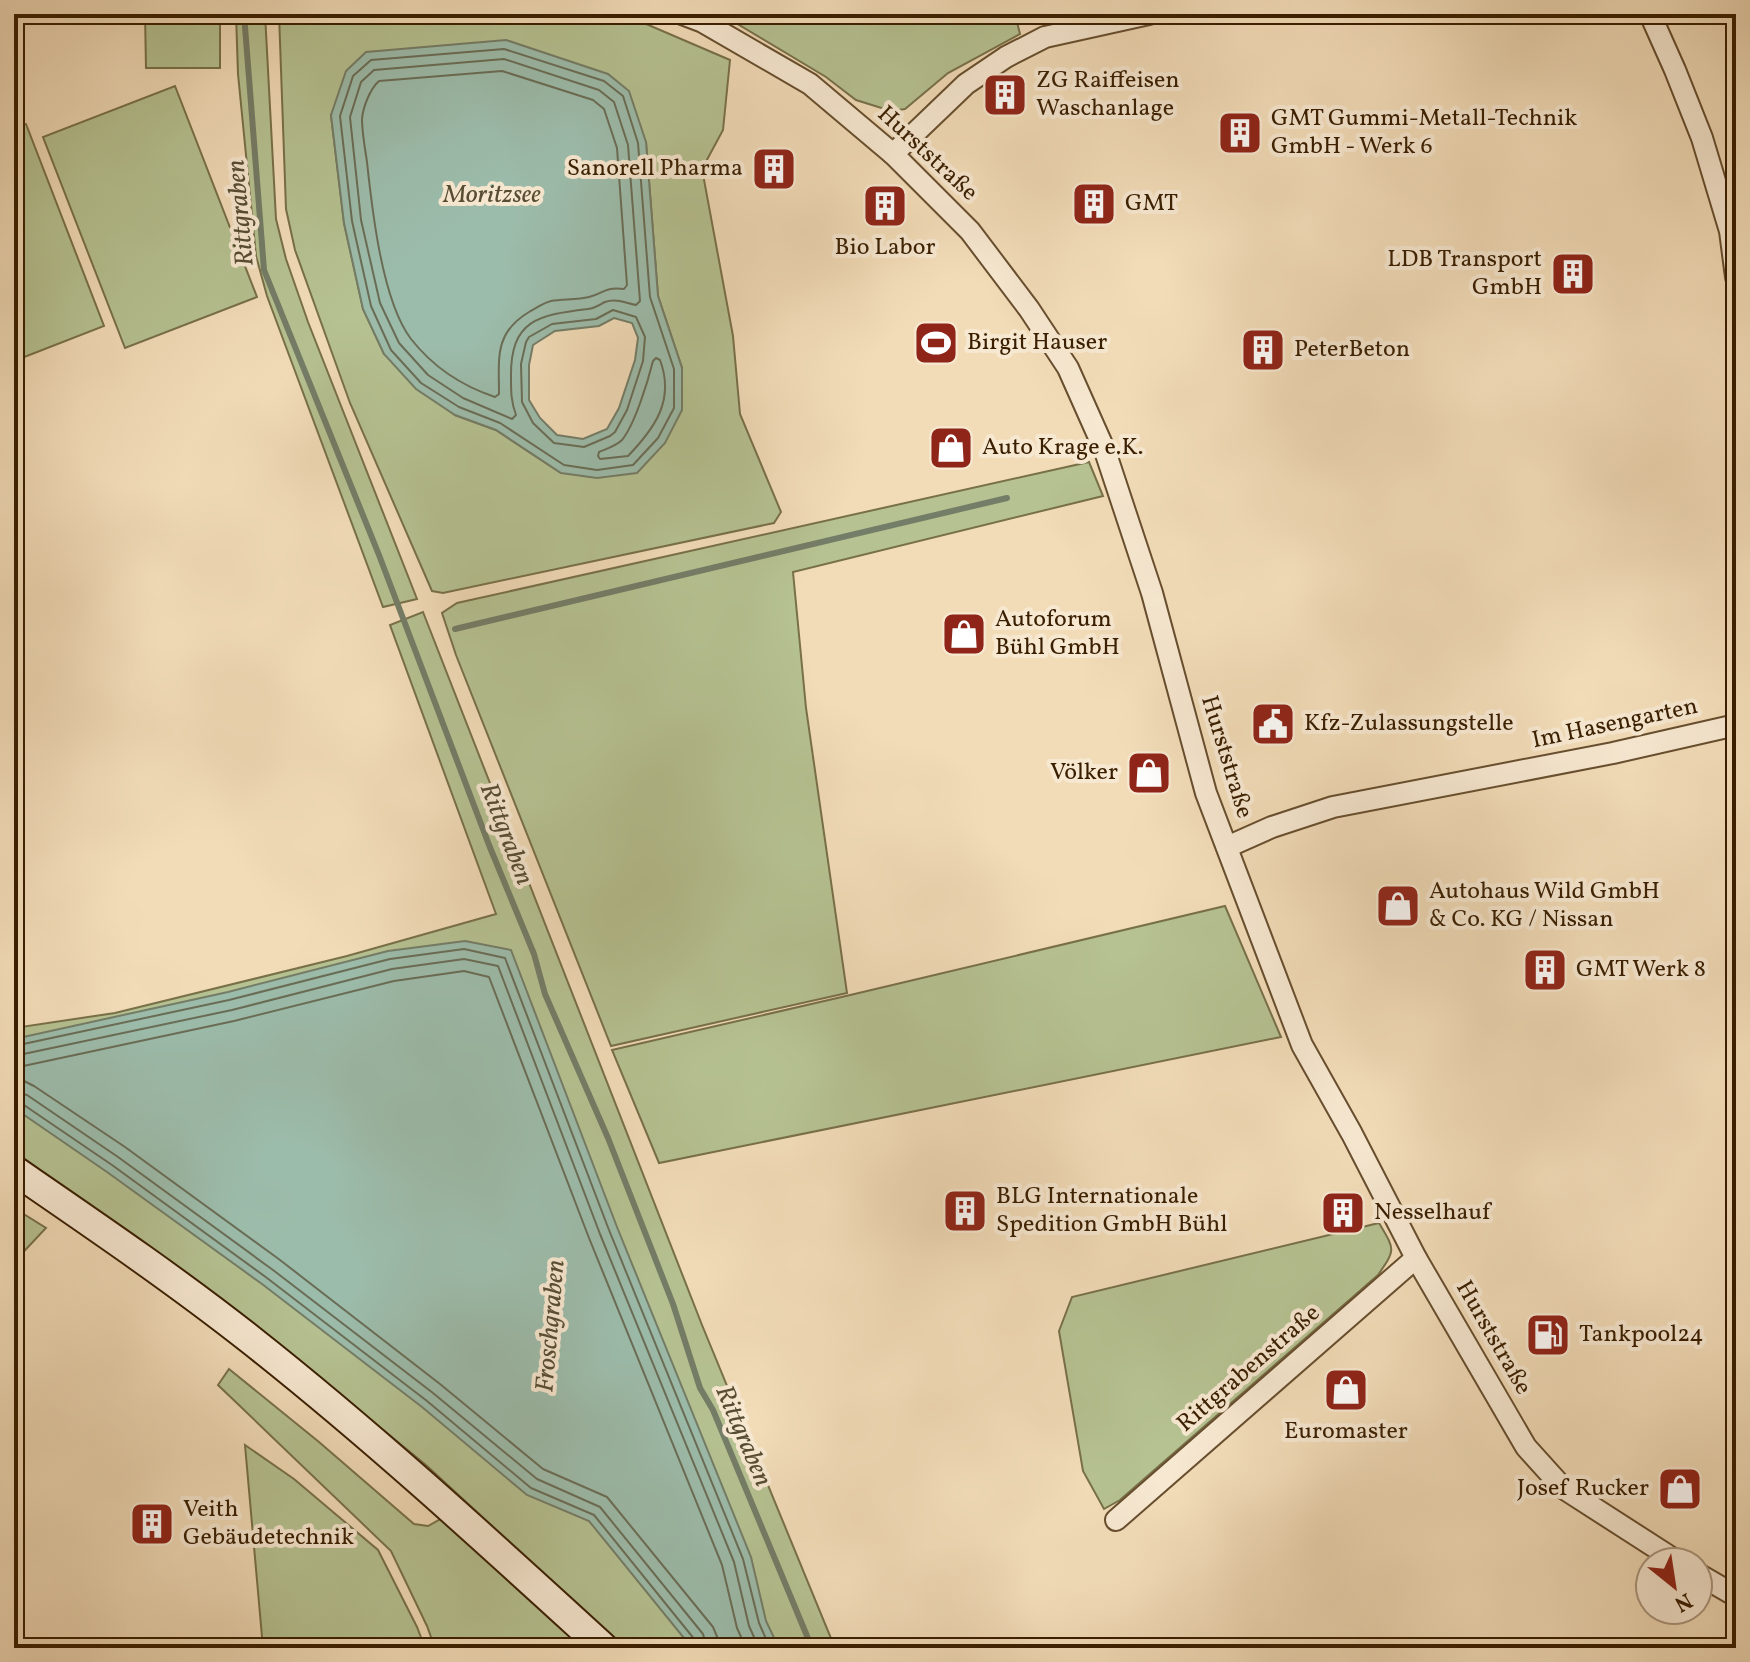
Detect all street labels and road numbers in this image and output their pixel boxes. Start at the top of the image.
street label: Hurststraße [869,98,985,210]
street label: Im Hasengarten [1529,690,1701,758]
street label: Hurststraße [1191,691,1261,823]
street label: Hurststraße [1447,1275,1539,1401]
street label: Rittgrabenstraße [1170,1297,1328,1441]

